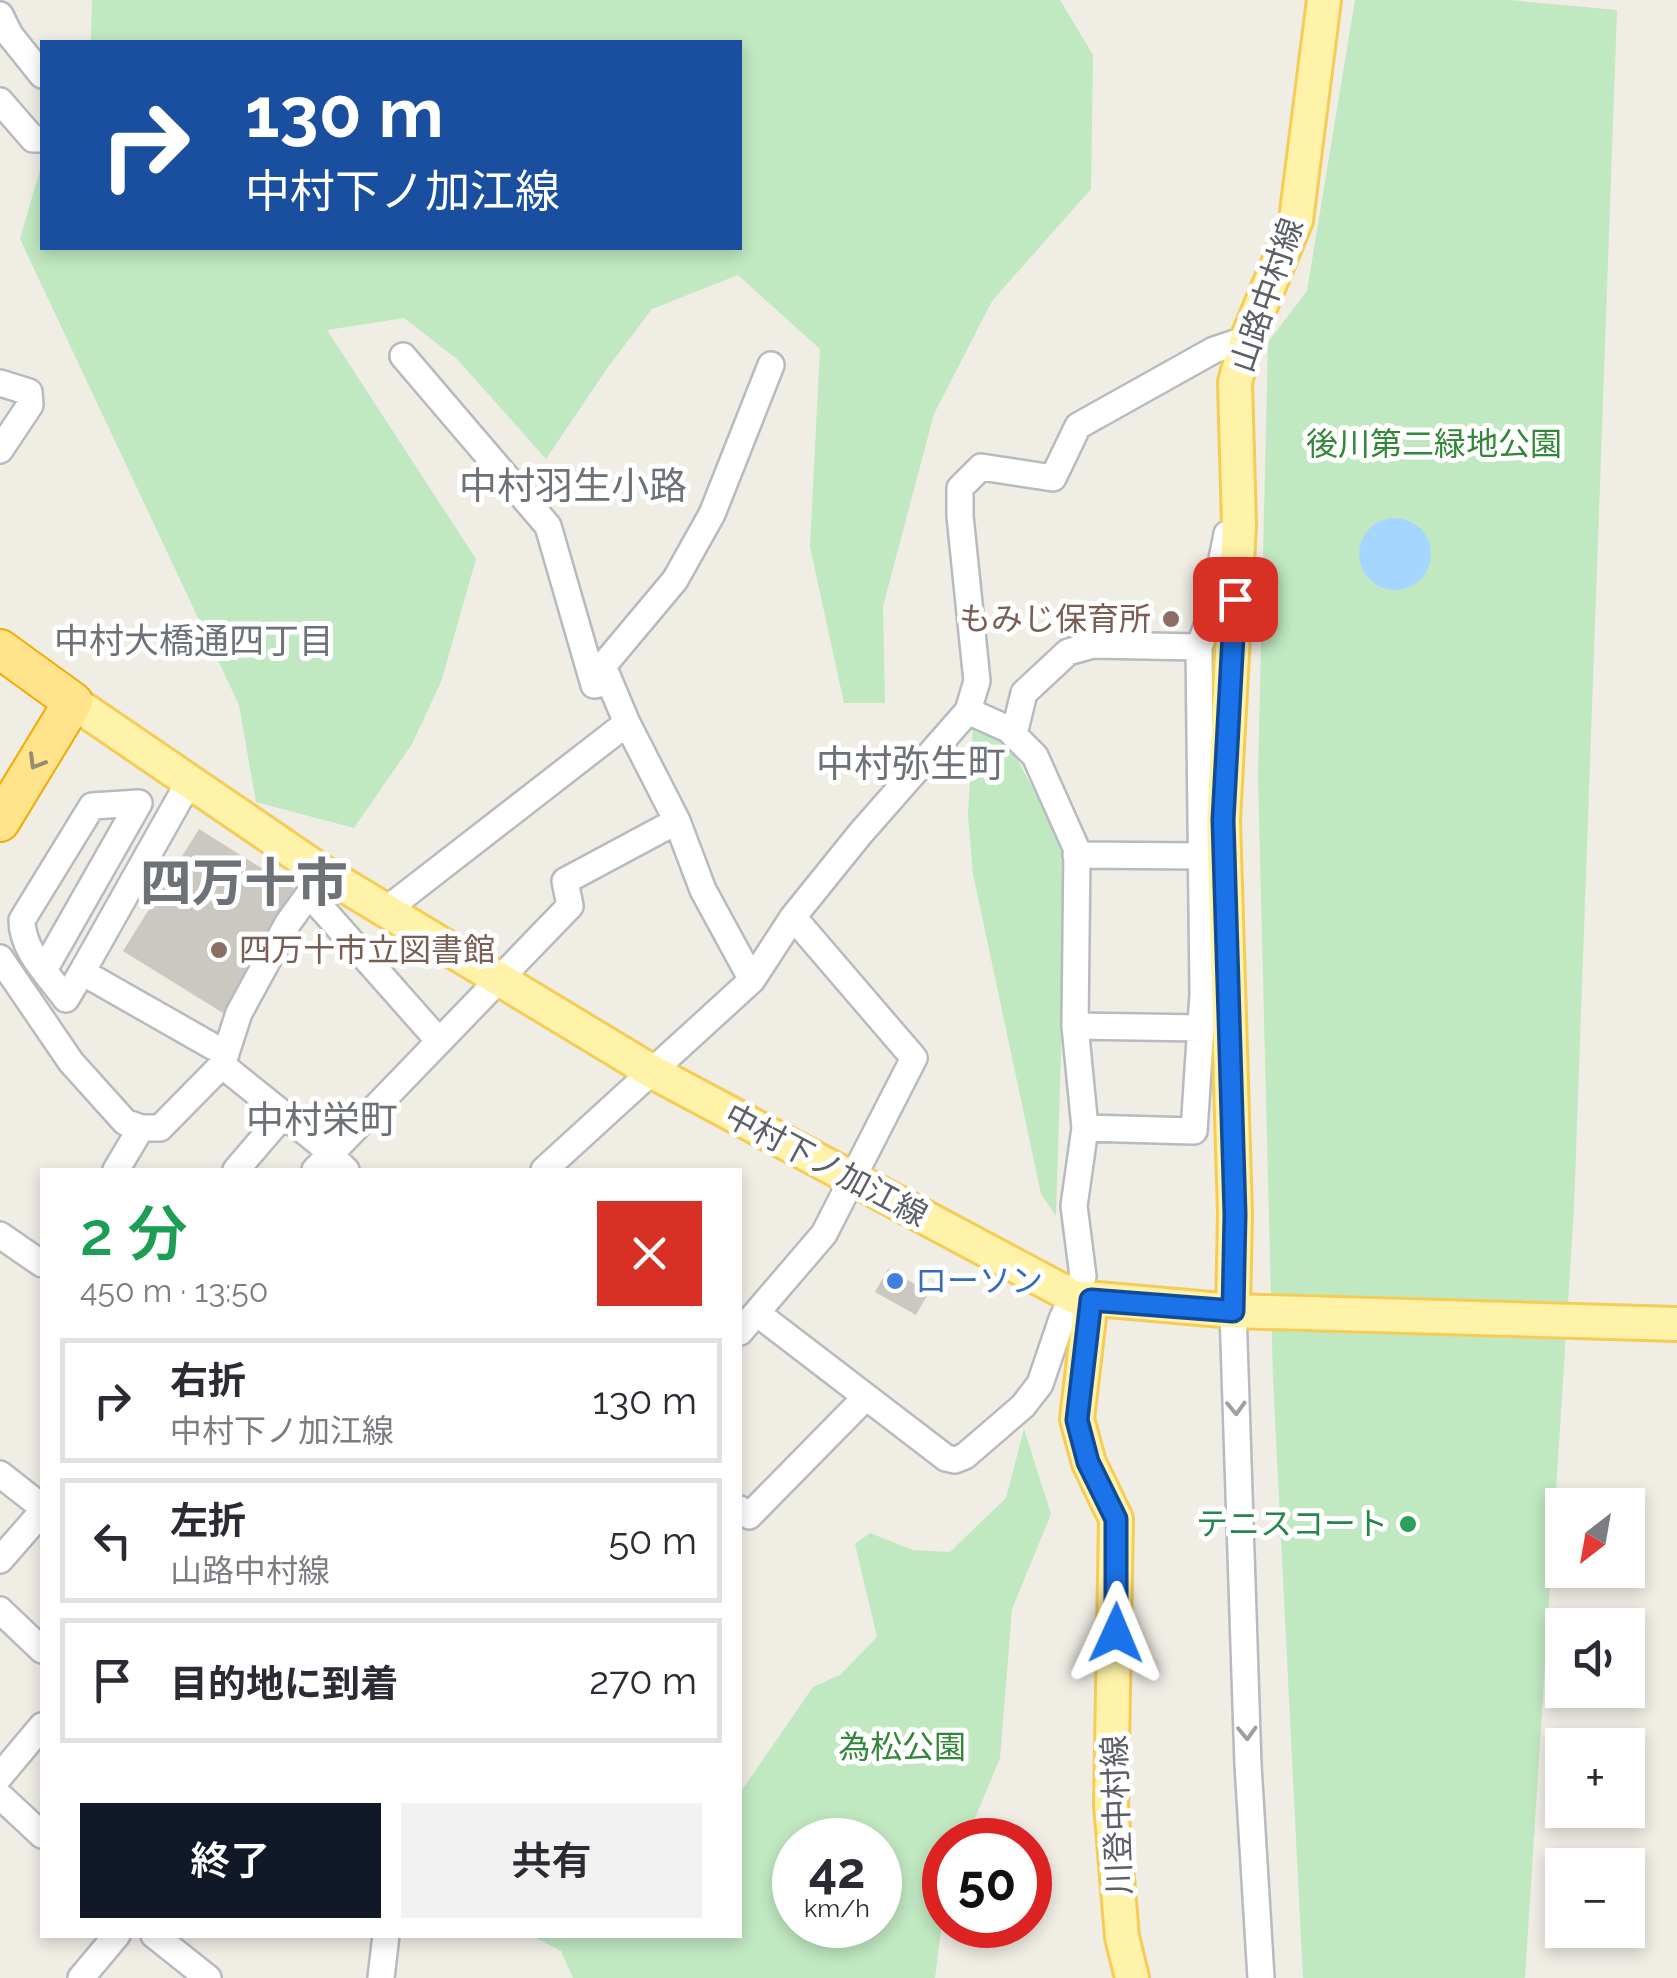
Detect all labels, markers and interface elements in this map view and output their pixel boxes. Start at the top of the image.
text: 130 m [245,71,444,153]
icon: right [80,80,210,210]
text: 中村下ノ加江線 [245,165,560,218]
street label: 山路中村線 [1223,213,1310,377]
park label: 後川第二緑地公園 [1306,425,1562,462]
district label: 中村羽生小路 [459,463,687,508]
pin [1193,557,1278,642]
icon: arrive [1208,572,1263,627]
place label: もみじ保育所 [959,600,1151,637]
marker: もみじ保育所 [1160,608,1182,630]
district label: 中村大橋通四丁目 [54,620,334,661]
district label: 中村弥生町 [816,741,1006,786]
one-way arrow [30,751,49,769]
district label: 四万十市 [140,852,348,913]
place label: 四万十市立図書館 [239,931,495,968]
marker: 四万十市立図書館 [208,939,230,961]
street label: 中村下ノ加江線 [719,1096,934,1233]
district label: 中村栄町 [246,1097,398,1142]
text: 2 分 [80,1199,188,1269]
button: close [597,1201,702,1306]
place label: ローソン [915,1262,1043,1299]
marker: ローソン [884,1270,906,1292]
text: 450 m · 13:50 [80,1272,268,1309]
text: 右折 [170,1358,246,1403]
icon: right [85,1373,140,1428]
text: 130 m [593,1378,697,1423]
one-way arrow [1226,1401,1247,1417]
text: 中村下ノ加江線 [170,1412,394,1449]
north arrow [1545,1488,1645,1588]
map controls [1545,1488,1645,1948]
text: 左折 [170,1498,246,1543]
place label: テニスコート [1196,1505,1388,1542]
icon: left [85,1513,140,1568]
marker: テニスコート [1397,1513,1419,1535]
text: 50 m [608,1518,697,1563]
text: 山路中村線 [170,1552,330,1589]
position arrow [1064,1581,1168,1685]
button: sound [1545,1608,1645,1708]
icon: arrive [85,1653,140,1708]
text: 270 m [589,1658,697,1703]
text: 目的地に到着 [170,1661,398,1706]
one-way arrow [1236,1726,1257,1742]
park label: 為松公園 [838,1728,966,1765]
button: + [1545,1728,1645,1828]
street label: 川登中村線 [1095,1734,1138,1896]
button: 終了 [80,1803,381,1918]
button: 共有 [401,1803,702,1918]
speed limit sign: 50 [922,1818,1052,1948]
text: 42 [809,1841,865,1900]
button: − [1545,1848,1645,1948]
text: km/h [804,1893,870,1923]

